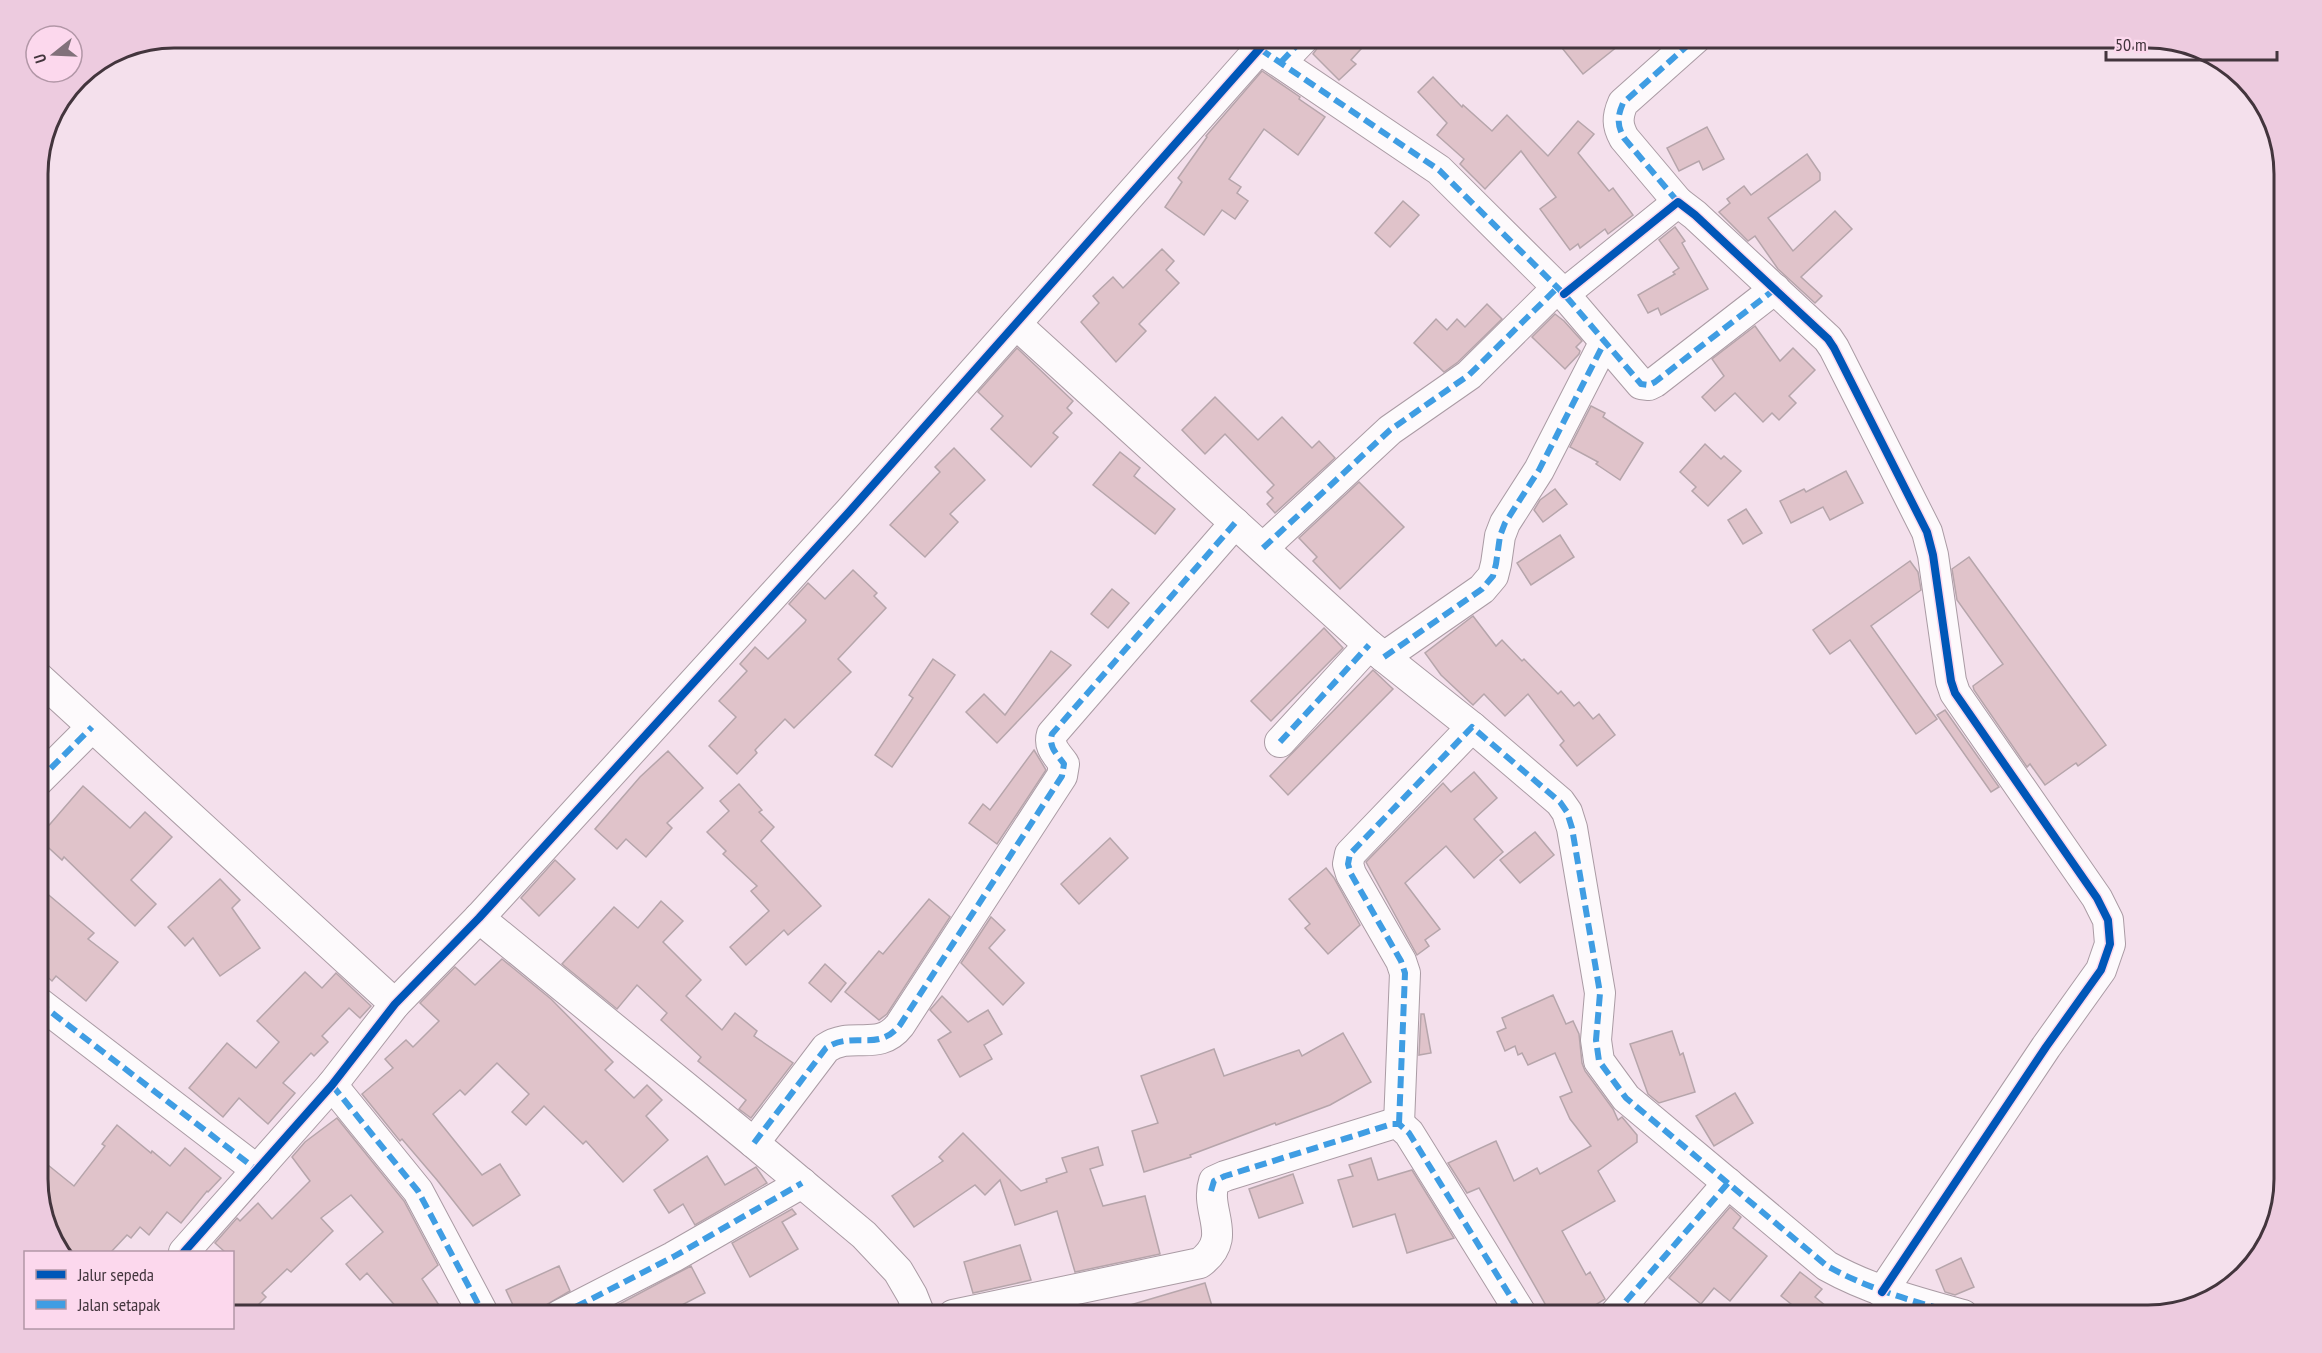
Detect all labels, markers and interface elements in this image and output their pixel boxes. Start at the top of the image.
north arrow [24,24,84,84]
scale bar [2106,24,2277,62]
text: 50 m [2115,33,2147,56]
text: U [29,52,51,66]
legend [24,1251,234,1329]
text: Jalur sepeda [77,1263,154,1286]
text: Jalan setapak [77,1293,160,1316]

